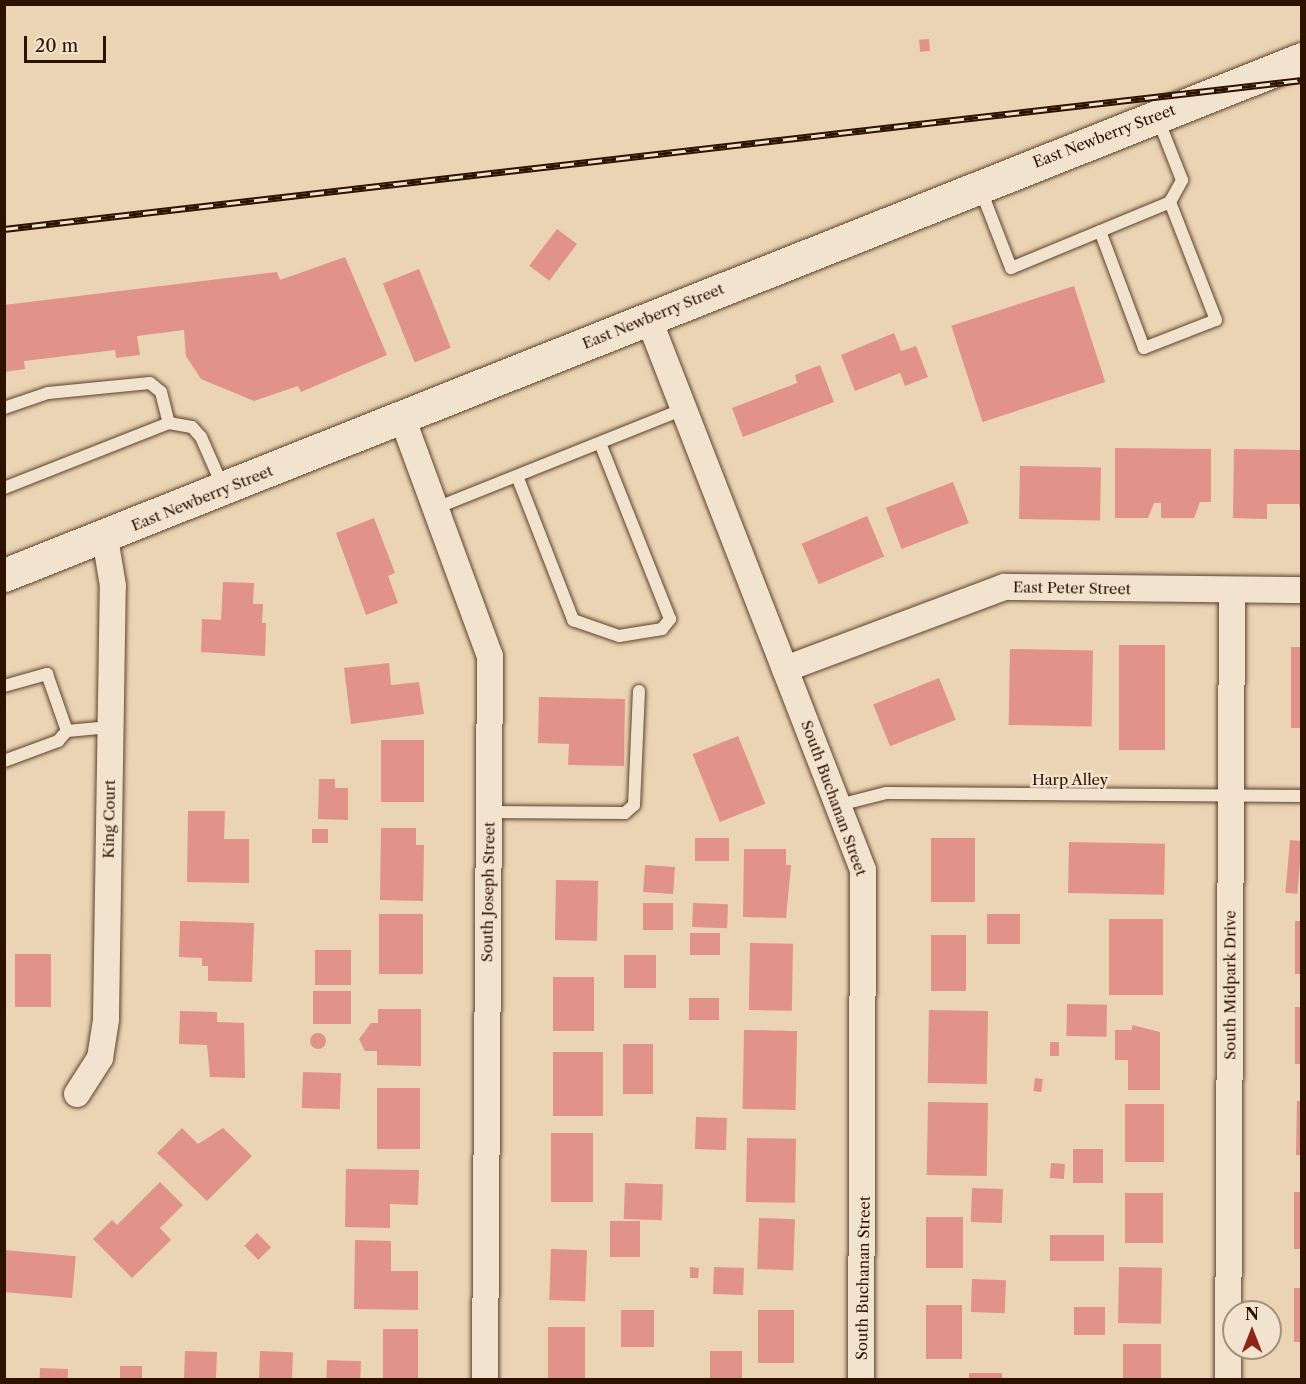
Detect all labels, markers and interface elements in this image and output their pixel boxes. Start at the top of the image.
scale bar [27,24,110,62]
text: 20 m [35,35,78,57]
street label: East Newberry Street [1030,100,1178,172]
street label: East Newberry Street [579,279,727,353]
street label: East Newberry Street [128,461,276,535]
street label: East Peter Street [1013,578,1131,598]
street label: South Buchanan Street [797,718,871,878]
street label: Harp Alley [1032,771,1108,789]
street label: King Court [99,779,119,859]
street label: South Joseph Street [478,822,498,962]
street label: South Midpark Drive [1221,910,1239,1060]
street label: South Buchanan Street [853,1196,873,1360]
north arrow [1222,1300,1282,1360]
text: N [1245,1304,1259,1324]

